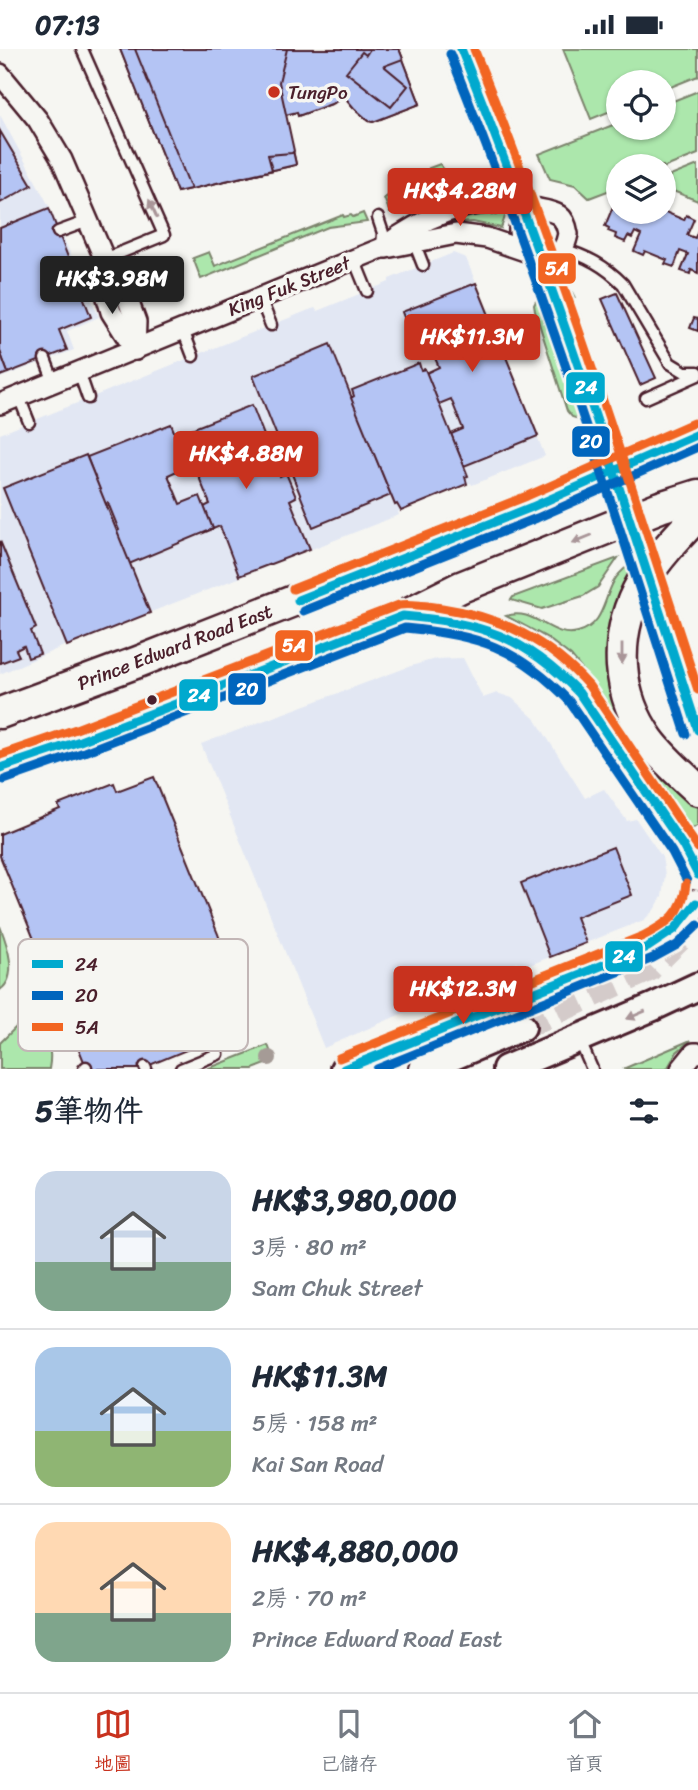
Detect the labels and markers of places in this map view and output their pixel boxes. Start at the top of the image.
place label: TungPo [288,76,348,109]
marker: TungPo [266,84,282,100]
pin: HK$4.28M [388,169,532,228]
pin: HK$3.98M [40,257,184,316]
pin: HK$11.3M [400,315,544,374]
pin: HK$4.88M [174,431,318,491]
unlabelled marker [145,693,159,707]
pin: HK$12.3M [391,967,535,1026]

